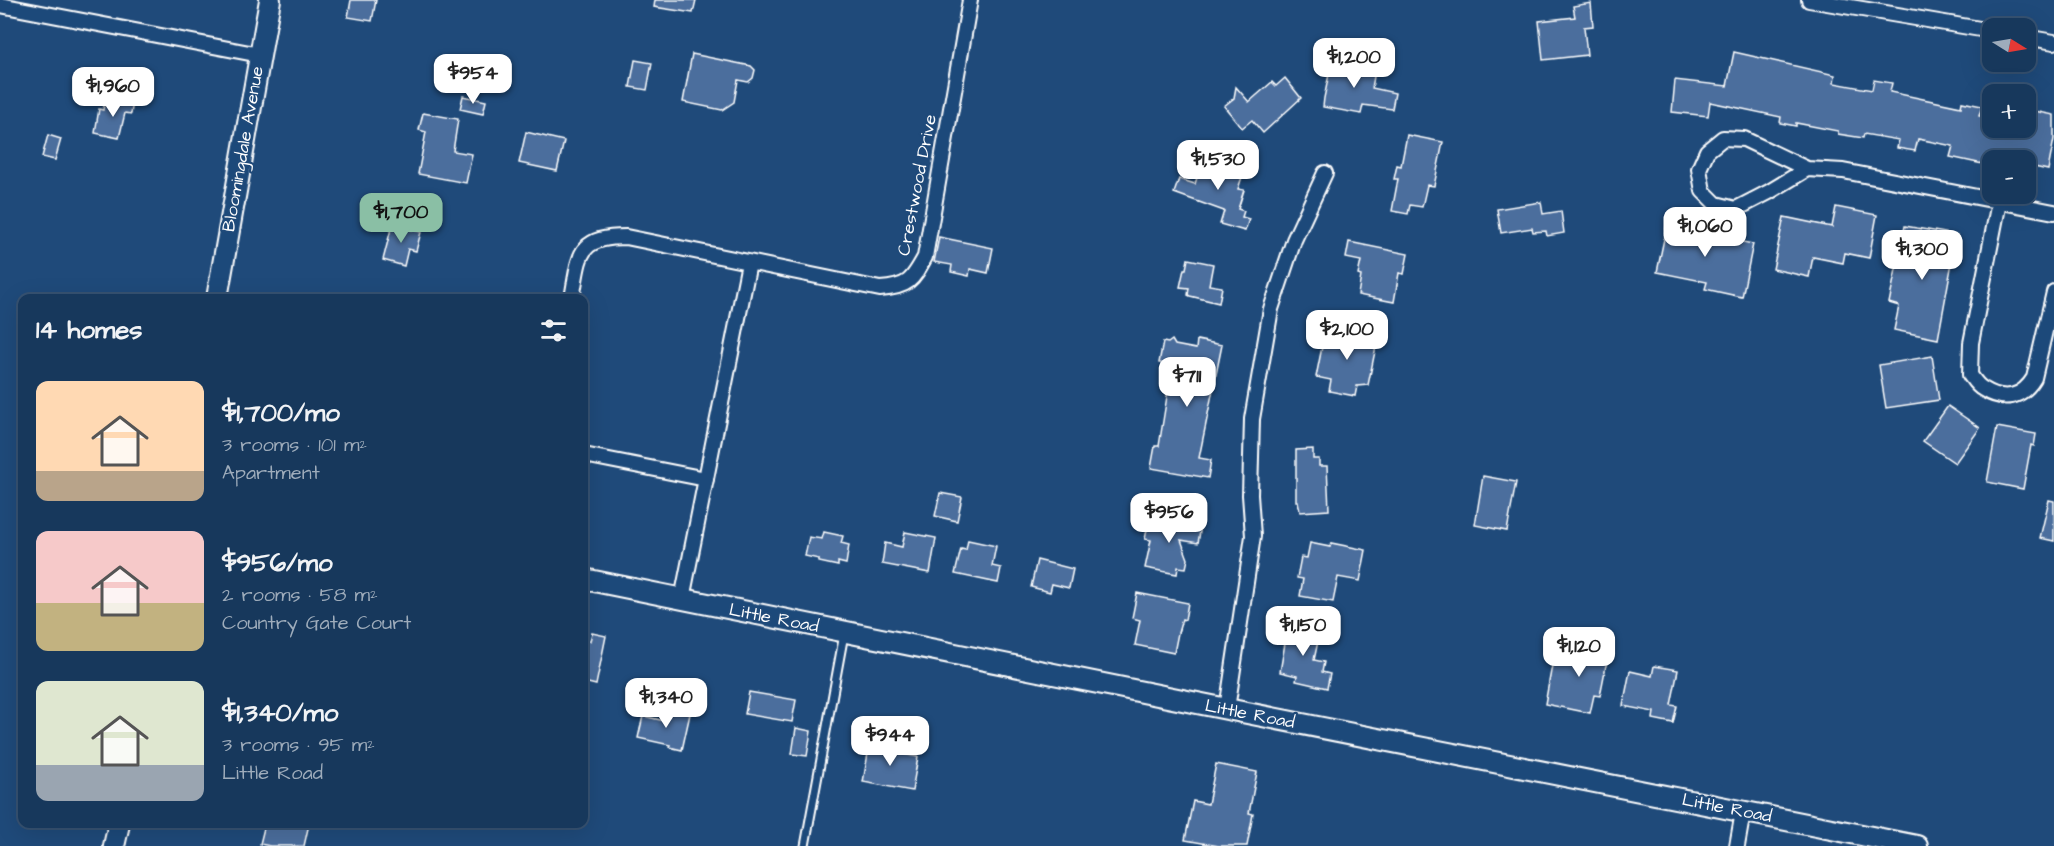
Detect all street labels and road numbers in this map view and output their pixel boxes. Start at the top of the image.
street label: Bloomingdale Avenue [216,64,271,234]
street label: Crestwood Drive [891,112,943,258]
street label: Little Road [727,597,821,639]
street label: Little Road [1203,693,1297,735]
street label: Little Road [1680,787,1774,829]

